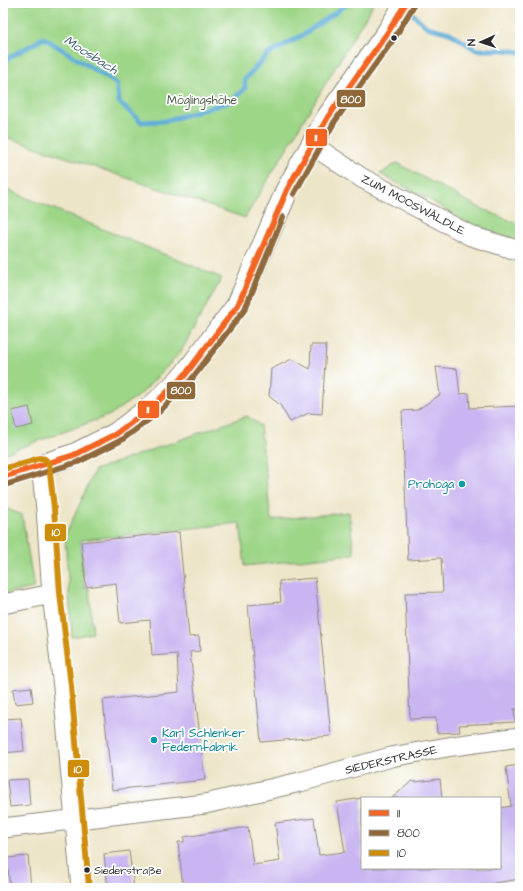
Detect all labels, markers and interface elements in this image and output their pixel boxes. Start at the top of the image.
north arrow [461,22,501,62]
water label: Moosbach [61,31,122,79]
unlabelled marker [389,33,399,43]
text: N [464,39,479,46]
line badge: 800 [336,89,366,108]
park label: Möglingshöhe [167,92,237,110]
text: 800 [340,92,362,107]
line badge: 11 [305,128,328,147]
text: 11 [315,130,318,145]
street label: ZUM MOOSWÄLDLE [358,170,468,240]
line badge: 800 [166,381,196,400]
text: 800 [170,383,192,398]
line badge: 11 [137,400,160,419]
text: 11 [147,402,150,417]
place label: Prohoga [408,476,454,494]
marker: Prohoga [457,479,467,489]
line badge: 10 [44,523,67,542]
text: 10 [52,525,60,540]
place label: Karl Schlenker Federnfabrik [162,725,245,756]
marker: Karl Schlenker Federnfabrik [149,735,159,745]
street label: SIEDERSTRASSE [343,741,439,779]
line badge: 10 [67,759,90,778]
text: 10 [74,762,82,777]
legend [361,797,501,869]
text: 11 [397,805,401,822]
text: 800 [397,825,420,842]
text: 10 [397,845,407,862]
place label: Siederstraße [94,863,162,878]
marker: Siederstraße [82,865,92,875]

